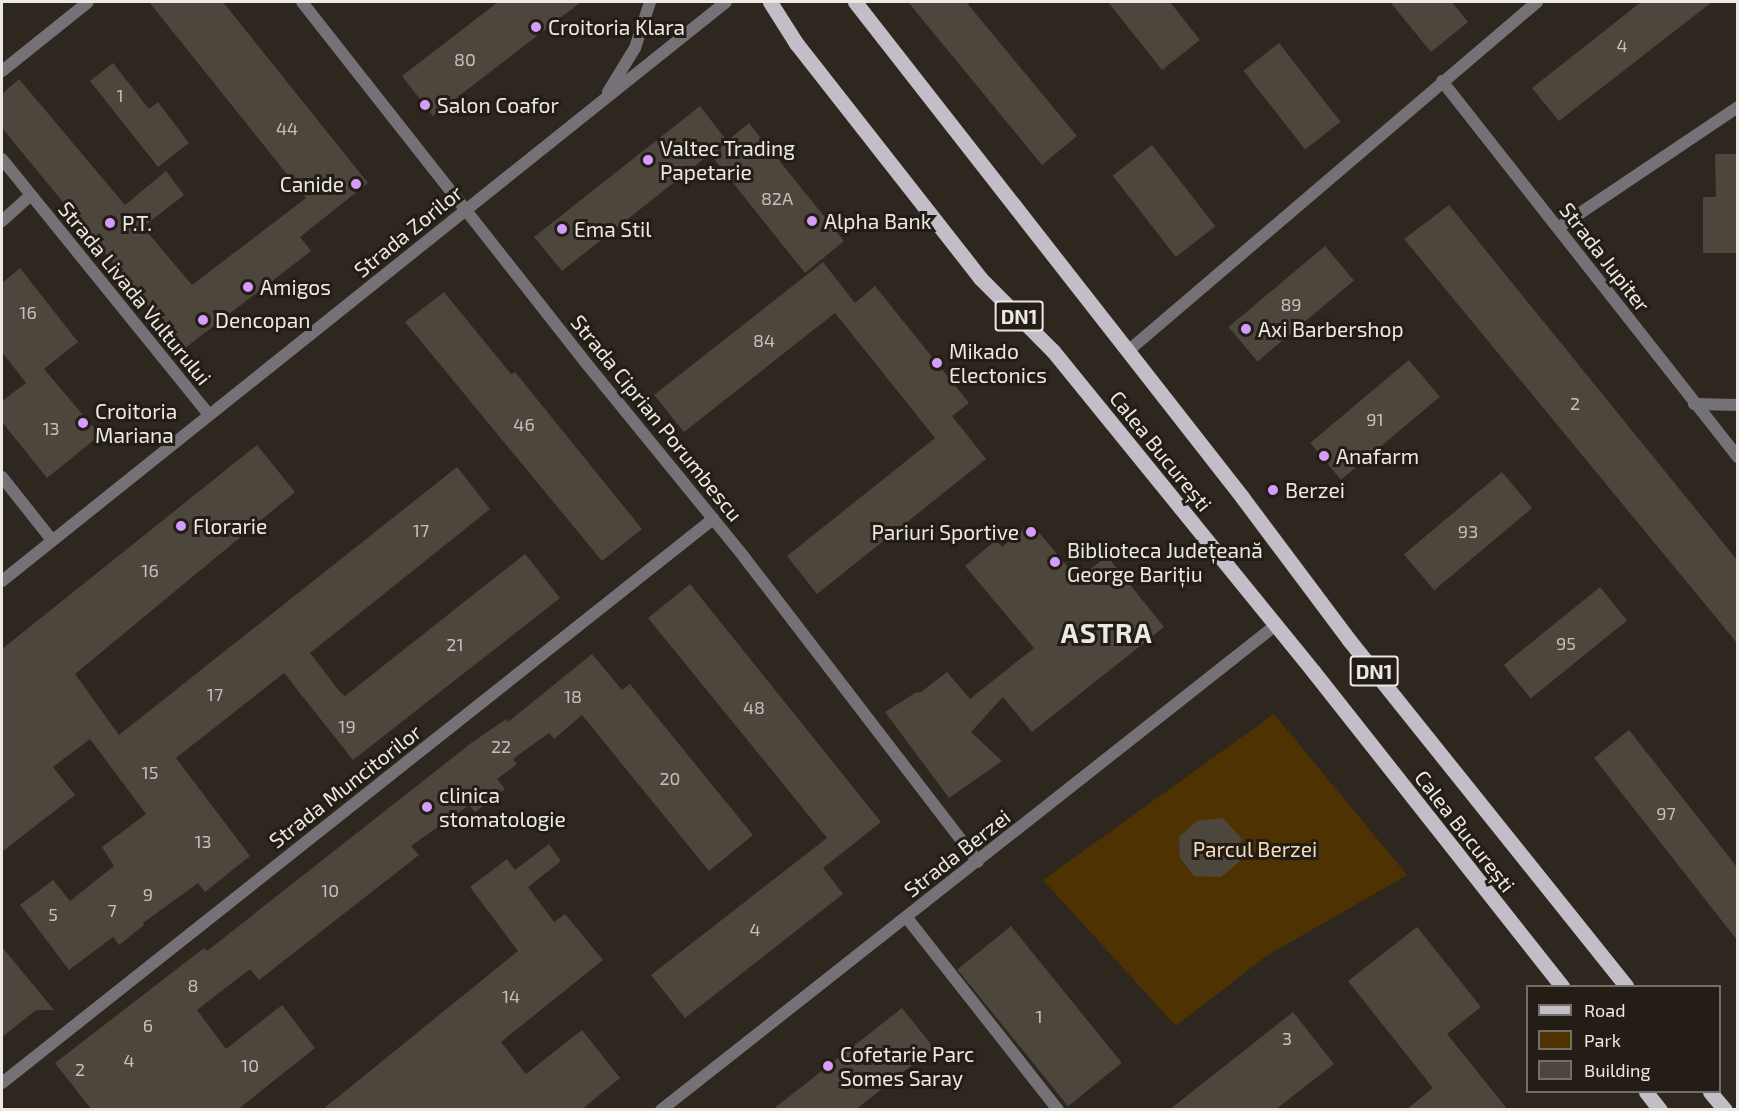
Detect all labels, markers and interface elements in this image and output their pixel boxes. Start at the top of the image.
place label: Croitoria Klara [548,14,685,40]
marker: Croitoria Klara [529,20,543,34]
house number: 4 [1616,34,1628,56]
house number: 80 [454,48,476,70]
house number: 1 [116,84,124,106]
place label: Salon Coafor [437,92,559,118]
marker: Salon Coafor [418,98,432,112]
house number: 44 [276,117,298,139]
place label: Valtec Trading Papetarie [660,135,795,185]
marker: Valtec Trading Papetarie [641,153,655,167]
place label: Canide [280,171,344,197]
marker: Canide [349,177,363,191]
street label: Strada Zorilor [349,180,467,282]
house number: 82A [761,187,793,209]
street label: Strada Livada Vulturului [53,196,217,390]
street label: Strada Jupiter [1554,197,1656,317]
place label: Alpha Bank [824,208,931,234]
place label: P.T. [122,210,152,236]
marker: Alpha Bank [805,214,819,228]
marker: P.T. [103,216,117,230]
place label: Ema Stil [574,216,651,242]
marker: Ema Stil [555,222,569,236]
place label: Amigos [260,274,331,300]
marker: Amigos [241,280,255,294]
house number: 89 [1280,293,1302,315]
road number: DN1 [994,299,1044,333]
house number: 16 [19,301,37,323]
place label: Dencopan [215,307,310,333]
street label: Strada Ciprian Porumbescu [566,310,748,526]
marker: Dencopan [196,313,210,327]
place label: Axi Barbershop [1258,316,1404,342]
marker: Axi Barbershop [1239,322,1253,336]
house number: 84 [753,329,775,351]
place label: Mikado Electonics [949,338,1047,388]
marker: Mikado Electonics [930,356,944,370]
street label: Calea București [1105,386,1217,516]
house number: 2 [1570,392,1580,414]
place label: Croitoria Mariana [95,398,177,448]
house number: 91 [1366,408,1384,430]
house number: 46 [513,413,535,435]
marker: Croitoria Mariana [76,416,90,430]
house number: 13 [42,417,60,439]
place label: Anafarm [1336,443,1419,469]
marker: Anafarm [1317,449,1331,463]
place label: Berzei [1285,477,1345,503]
marker: Berzei [1266,483,1280,497]
place label: Florarie [193,513,267,539]
marker: Florarie [174,519,188,533]
house number: 17 [413,519,429,541]
place label: Pariuri Sportive [871,519,1019,545]
house number: 93 [1458,520,1478,542]
marker: Pariuri Sportive [1024,525,1038,539]
place label: Biblioteca Județeană George Barițiu [1067,537,1263,587]
marker: Biblioteca Județeană George Barițiu [1048,555,1062,569]
house number: 16 [141,559,159,581]
district label: ASTRA [1061,617,1153,649]
house number: 95 [1556,632,1576,654]
house number: 21 [446,633,464,655]
road number: DN1 [1348,654,1400,688]
house number: 17 [207,683,223,705]
house number: 18 [564,685,582,707]
house number: 48 [743,696,765,718]
house number: 19 [338,715,356,737]
street label: Strada Muncitorilor [264,719,426,853]
house number: 22 [491,735,511,757]
house number: 15 [142,761,158,783]
street label: Calea București [1410,765,1520,897]
house number: 20 [660,767,680,789]
place label: clinica stomatologie [439,782,566,832]
marker: clinica stomatologie [420,800,434,814]
house number: 97 [1656,802,1676,824]
street label: Strada Berzei [899,804,1015,902]
house number: 13 [194,830,212,852]
park label: Parcul Berzei [1192,836,1318,862]
house number: 10 [321,879,339,901]
house number: 9 [143,883,153,905]
house number: 7 [107,899,117,921]
house number: 5 [48,903,58,925]
house number: 4 [749,918,761,940]
house number: 8 [188,974,198,996]
house number: 14 [502,985,520,1007]
legend [1526,985,1721,1093]
text: Road [1584,999,1625,1021]
house number: 1 [1035,1005,1043,1027]
house number: 6 [143,1014,153,1036]
house number: 3 [1282,1027,1292,1049]
text: Park [1584,1029,1621,1051]
place label: Cofetarie Parc Somes Saray [840,1041,974,1091]
house number: 4 [123,1049,135,1071]
house number: 10 [241,1054,259,1076]
house number: 2 [75,1058,85,1080]
marker: Cofetarie Parc Somes Saray [821,1059,835,1073]
text: Building [1584,1059,1651,1081]

